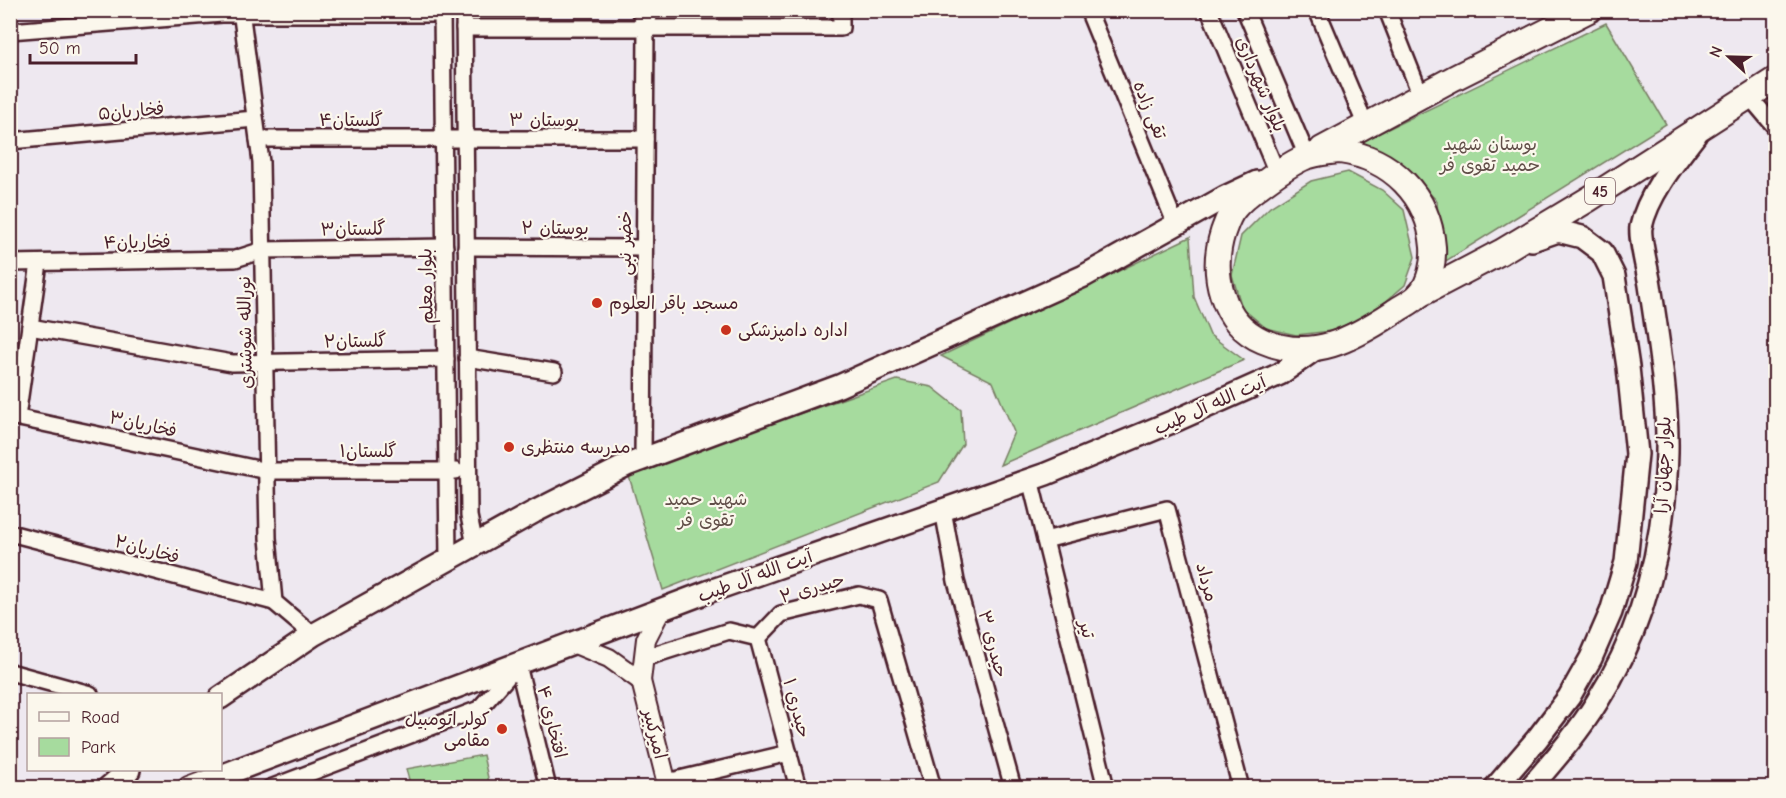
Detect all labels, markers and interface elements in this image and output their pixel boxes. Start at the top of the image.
scale bar [30,27,136,65]
north arrow [1699,27,1759,87]
street label: بلوار شهرداری [1231,33,1290,135]
text: 50 m [39,38,81,59]
text: N [1706,44,1726,60]
street label: تقی زاده [1128,78,1171,143]
street label: فخاریان۵ [97,98,165,125]
street label: گلستان۴ [319,110,383,131]
street label: بوستان ۳ [509,110,579,131]
park label: بوستان شهید حمید تقوی فر [1438,134,1540,176]
road number: 45 [1585,178,1615,204]
street label: خضر نبی [615,211,636,275]
street label: گلستان۳ [320,218,386,241]
street label: بوستان ۲ [521,218,589,239]
street label: فخاریان۴ [103,231,171,254]
street label: بلوار معلم [415,248,441,324]
street label: نورالله شوشتری [234,275,258,389]
place label: مسجد باقر العلوم [609,293,738,317]
marker: مسجد باقر العلوم [590,296,604,310]
place label: اداره دامپزشکی [738,320,848,342]
marker: اداره دامپزشکی [719,323,733,337]
street label: گلستان۲ [324,330,387,353]
street label: آیت الله آل طیب [1151,371,1271,440]
street label: فخاریان۳ [107,407,179,442]
street label: بلوار جهان آرا [1651,416,1676,514]
place label: مدرسه منتظری [521,437,631,458]
marker: مدرسه منتظری [502,440,516,454]
street label: گلستان۱ [340,441,397,462]
park label: شهید حمید تقوی فر [665,489,748,531]
street label: فخاریان۲ [112,531,182,568]
street label: آیت الله آل طیب [695,546,817,607]
street label: مرداد [1191,560,1222,604]
street label: حیدری ۲ [777,569,847,608]
street label: حیدری ۳ [973,608,1012,680]
street label: تیر [1074,616,1099,641]
street label: حیدری ۱ [779,676,815,740]
street label: افتخاری ۴ [532,684,571,761]
legend [27,693,222,771]
street label: امیرکبیر [638,705,671,761]
text: Road [81,707,120,728]
place label: کولر اتومبیل مقامی [405,709,490,751]
marker: کولر اتومبیل مقامی [495,722,509,736]
text: Park [81,737,116,758]

